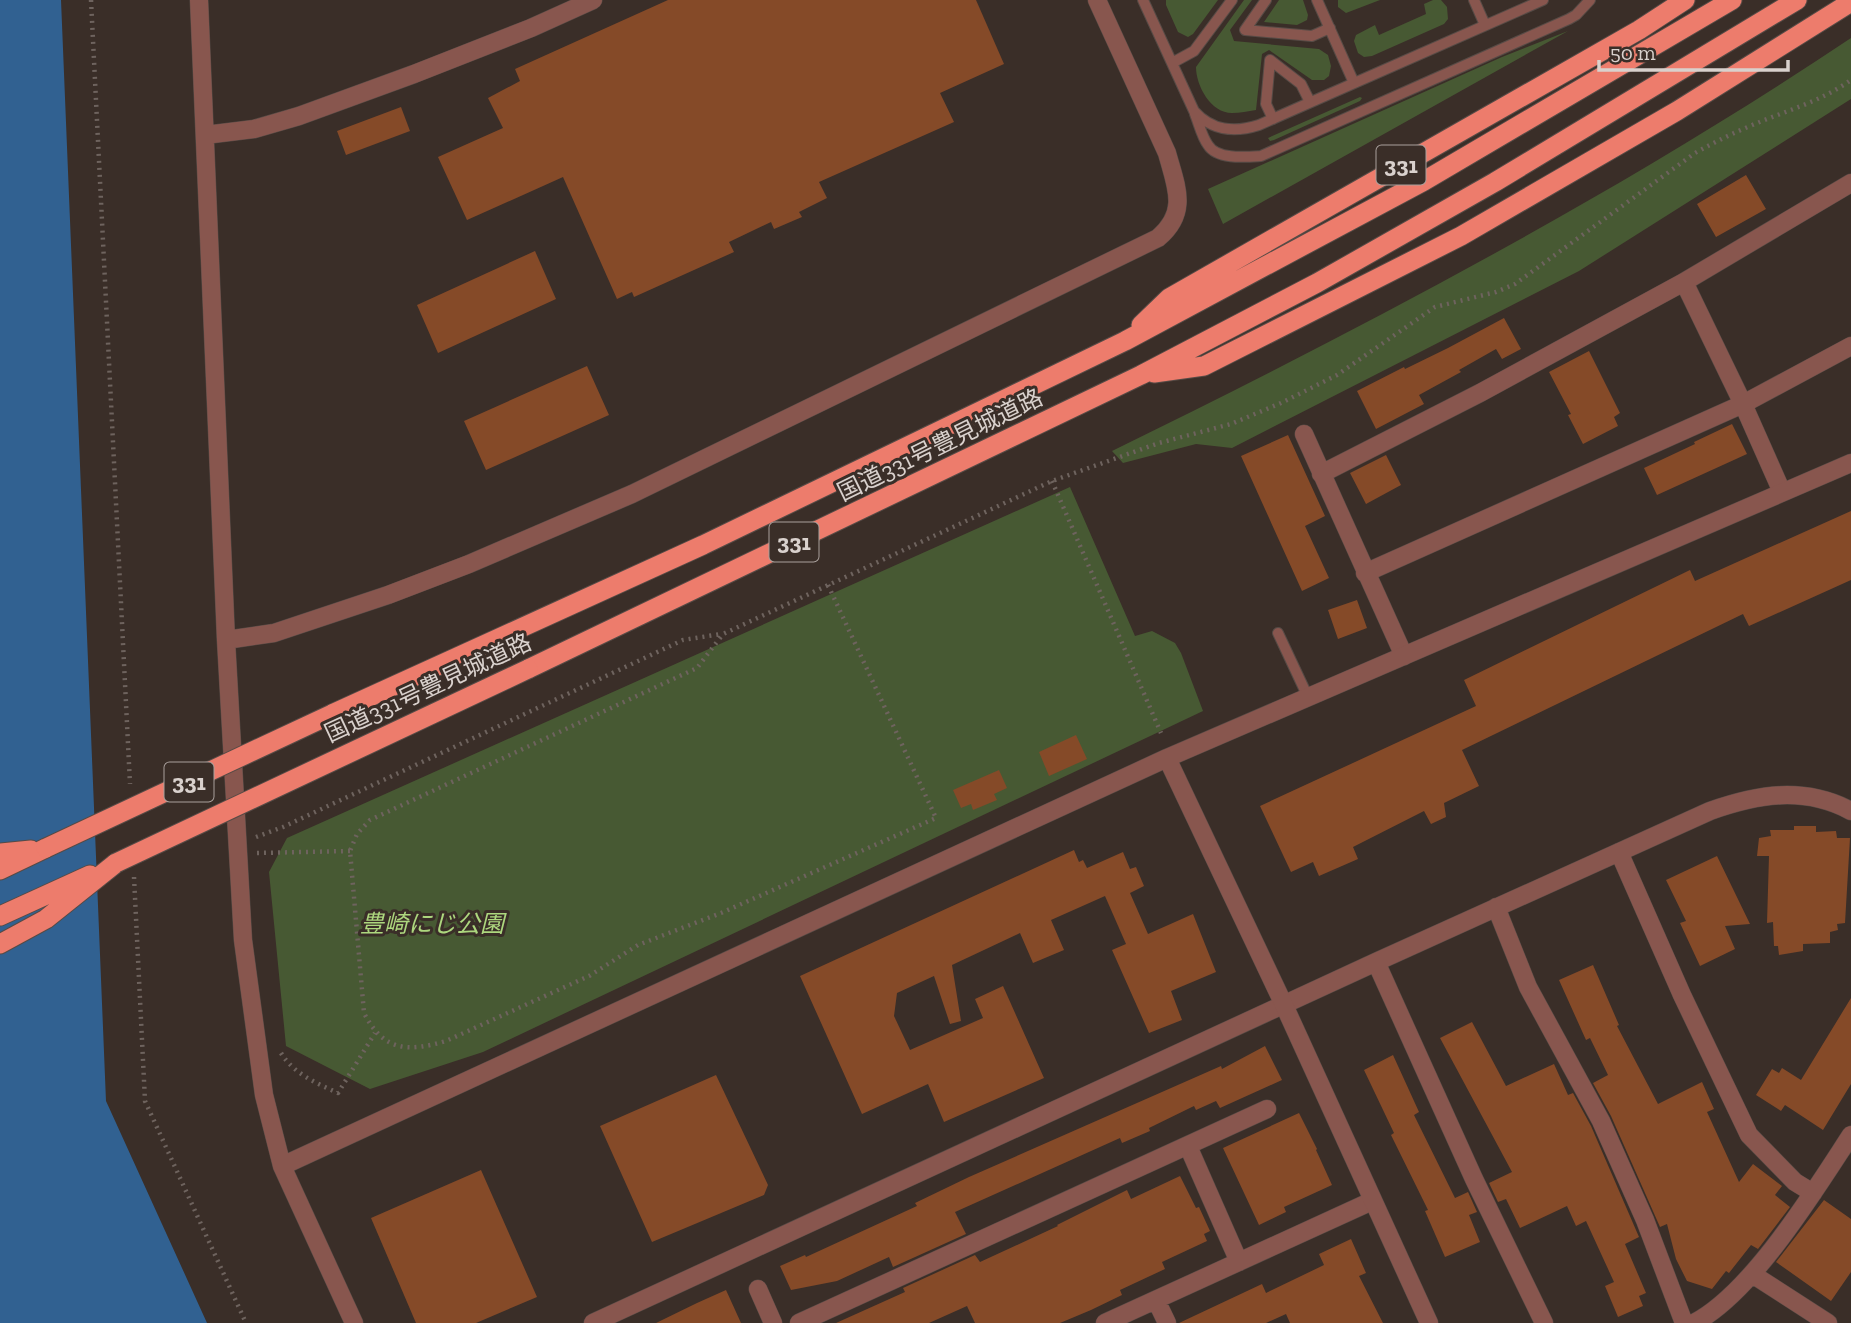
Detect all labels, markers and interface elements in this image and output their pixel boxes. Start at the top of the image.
scale bar [1599,28,1788,72]
text: 50 m [1610,40,1656,65]
road number: 331 [1376,146,1426,184]
street label: 国道331号豊見城道路 [832,382,1047,507]
road number: 331 [770,522,818,562]
street label: 国道331号豊見城道路 [320,627,536,748]
road number: 331 [164,762,214,802]
park label: 豊崎にじ公園 [360,909,507,938]

